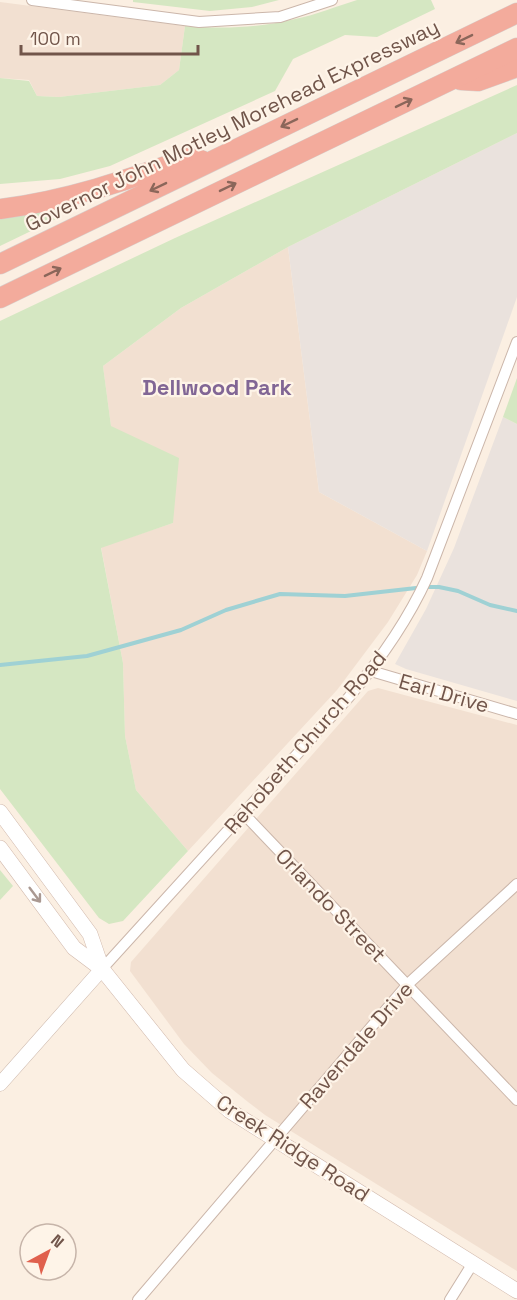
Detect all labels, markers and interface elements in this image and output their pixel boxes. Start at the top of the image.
street label: Governor John Motley Morehead Expressway [21,13,443,237]
scale bar [21,18,198,56]
text: 100 m [30,27,81,50]
one-way arrow [456,33,474,45]
one-way arrow [394,96,412,108]
one-way arrow [280,118,298,130]
one-way arrow [218,180,236,192]
one-way arrow [149,181,167,193]
one-way arrow [43,266,61,278]
district label: Dellwood Park [142,373,292,401]
street label: Rehobeth Church Road [218,645,392,839]
street label: Earl Drive [396,667,492,719]
street label: Orlando Street [270,842,392,968]
one-way arrow [29,887,41,903]
street label: Ravendale Drive [293,976,419,1114]
street label: Creek Ridge Road [211,1088,375,1208]
north arrow [18,1222,78,1282]
text: N [47,1230,68,1253]

